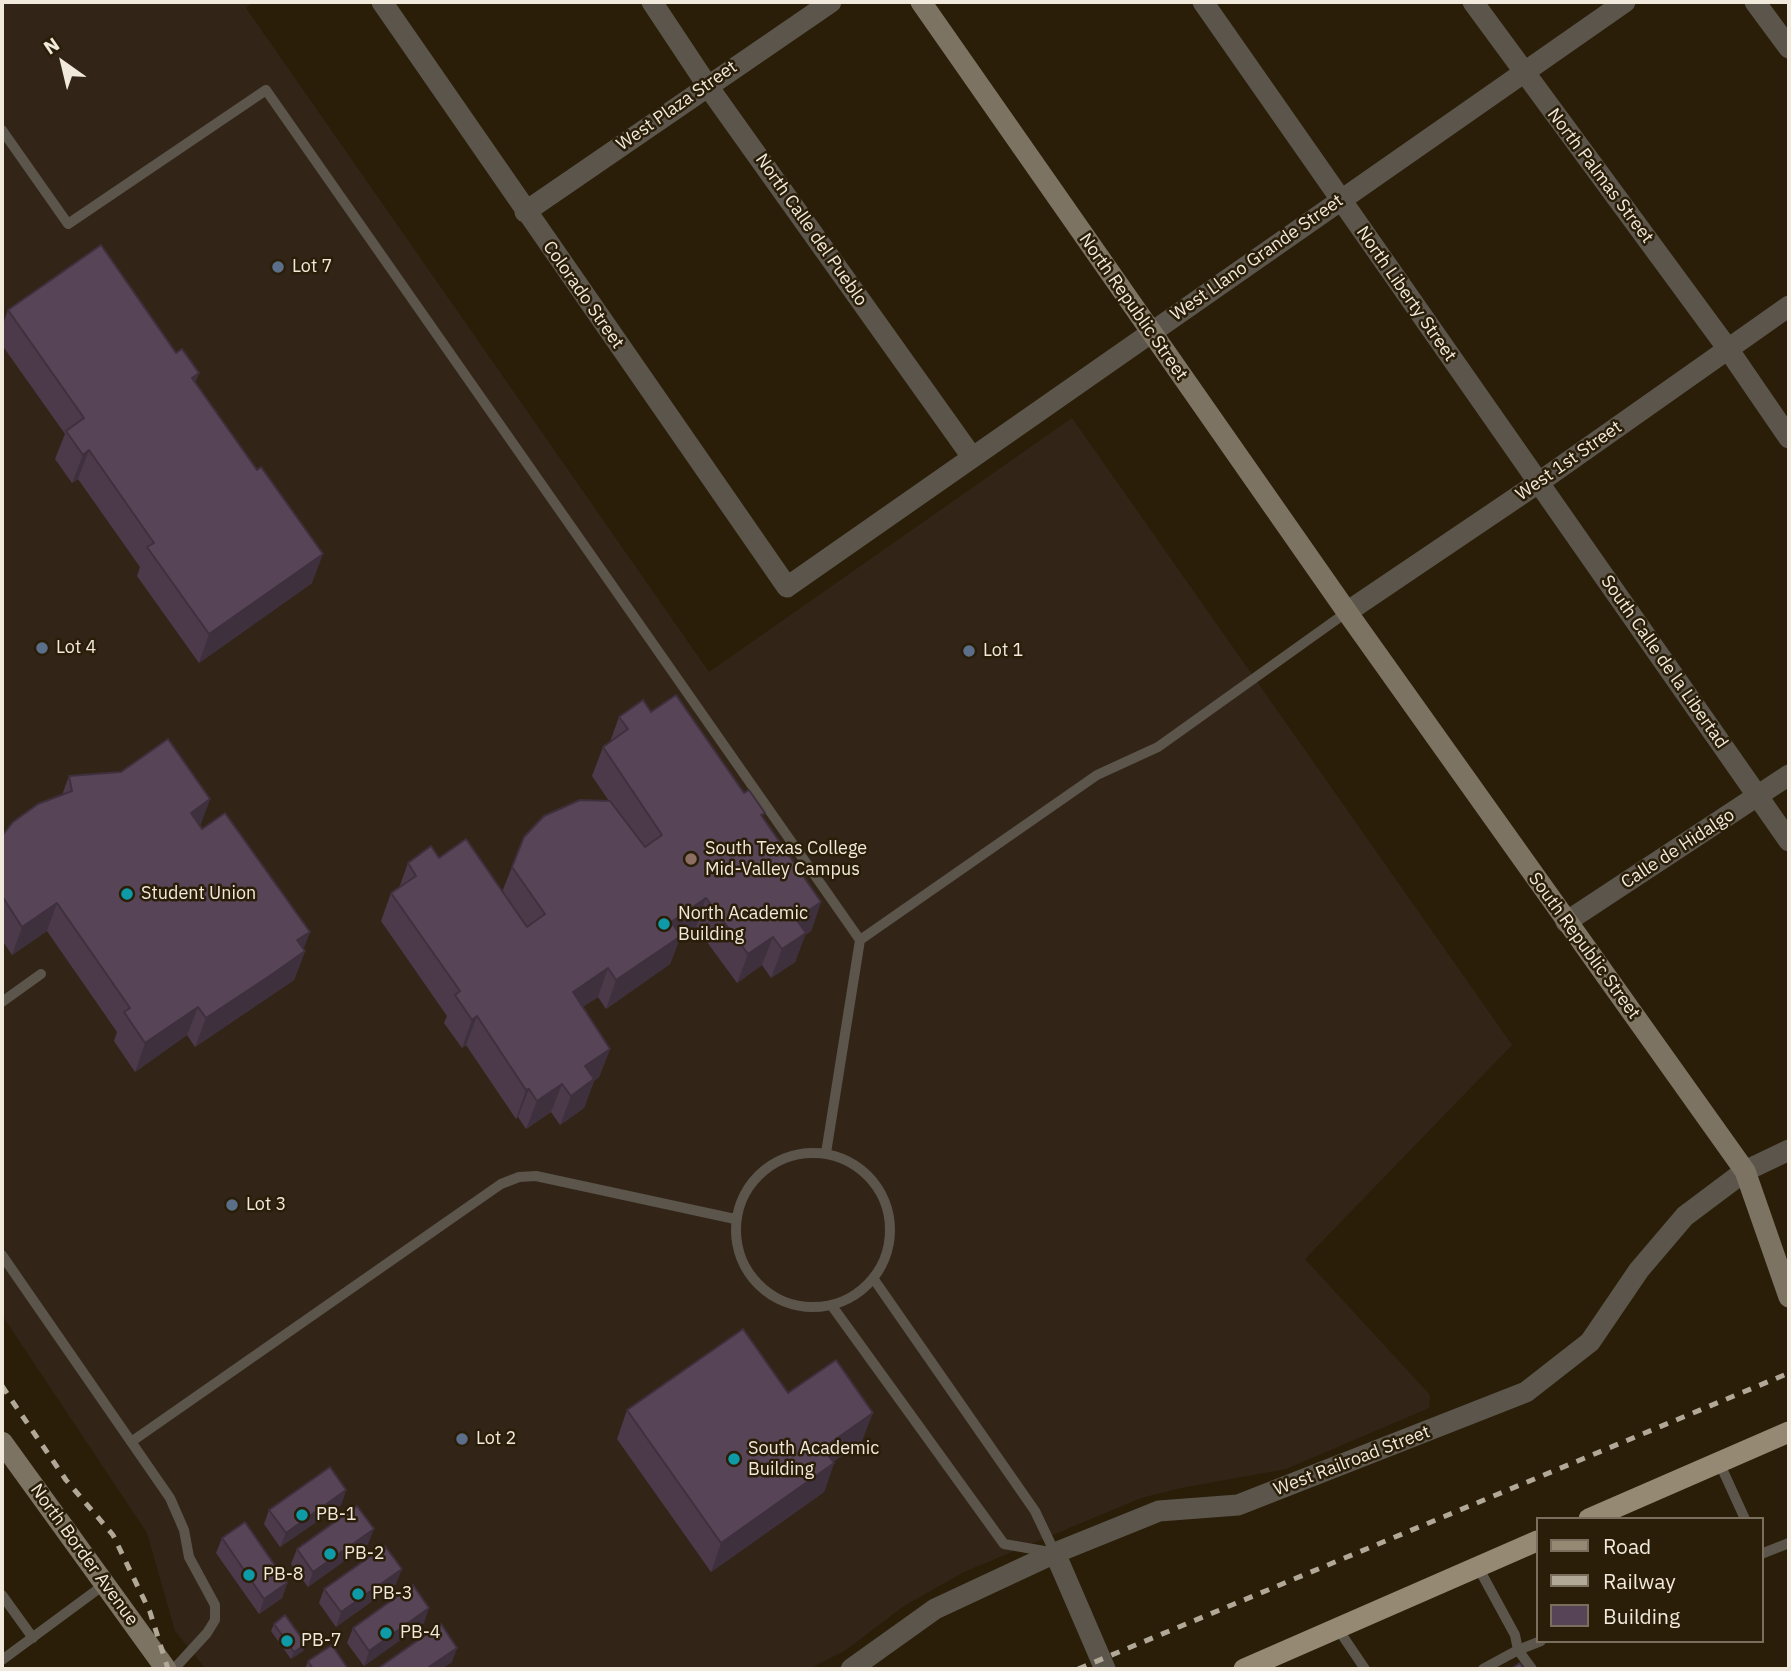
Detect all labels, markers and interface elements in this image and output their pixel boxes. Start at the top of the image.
north arrow [28,28,98,98]
text: N [39,32,64,59]
street label: West Plaza Street [613,56,741,156]
street label: North Palmas Street [1542,104,1658,248]
street label: North Calle del Pueblo [750,150,872,310]
street label: West Llano Grande Street [1167,190,1347,326]
street label: North Liberty Street [1351,222,1461,366]
street label: North Republic Street [1074,229,1192,385]
street label: Colorado Street [538,237,628,353]
place label: Lot 7 [292,256,332,278]
marker: Lot 7 [270,259,286,275]
street label: West 1st Street [1512,417,1626,505]
street label: South Calle de la Libertad [1596,571,1732,753]
place label: Lot 4 [56,637,96,659]
marker: Lot 4 [34,640,50,656]
place label: Lot 1 [983,640,1023,662]
marker: Lot 1 [961,643,977,659]
street label: Calle de Hidalgo [1617,804,1739,894]
place label: South Texas College Mid-Valley Campus [705,838,867,880]
marker: South Texas College Mid-Valley Campus [683,851,699,867]
street label: South Republic Street [1524,869,1644,1023]
place label: Student Union [141,883,256,905]
marker: Student Union [119,886,135,902]
place label: North Academic Building [678,903,808,946]
marker: North Academic Building [656,916,672,932]
place label: Lot 3 [246,1194,286,1216]
marker: Lot 3 [224,1197,240,1213]
street label: West Railroad Street [1271,1421,1433,1501]
place label: Lot 2 [476,1428,516,1450]
marker: Lot 2 [454,1431,470,1447]
place label: South Academic Building [748,1438,879,1480]
marker: South Academic Building [726,1451,742,1467]
street label: North Border Avenue [25,1480,143,1630]
place label: PB-1 [316,1504,357,1526]
marker: PB-1 [294,1507,310,1523]
legend [1536,1517,1763,1643]
text: Road [1603,1532,1651,1560]
place label: PB-2 [344,1543,385,1565]
marker: PB-2 [322,1546,338,1562]
place label: PB-8 [263,1564,304,1586]
marker: PB-8 [241,1567,257,1583]
text: Railway [1603,1567,1676,1595]
place label: PB-3 [372,1583,413,1605]
marker: PB-3 [350,1586,366,1602]
text: Building [1603,1602,1680,1630]
place label: PB-4 [400,1622,441,1644]
marker: PB-4 [378,1625,394,1641]
place label: PB-7 [301,1630,342,1652]
marker: PB-7 [279,1633,295,1649]

